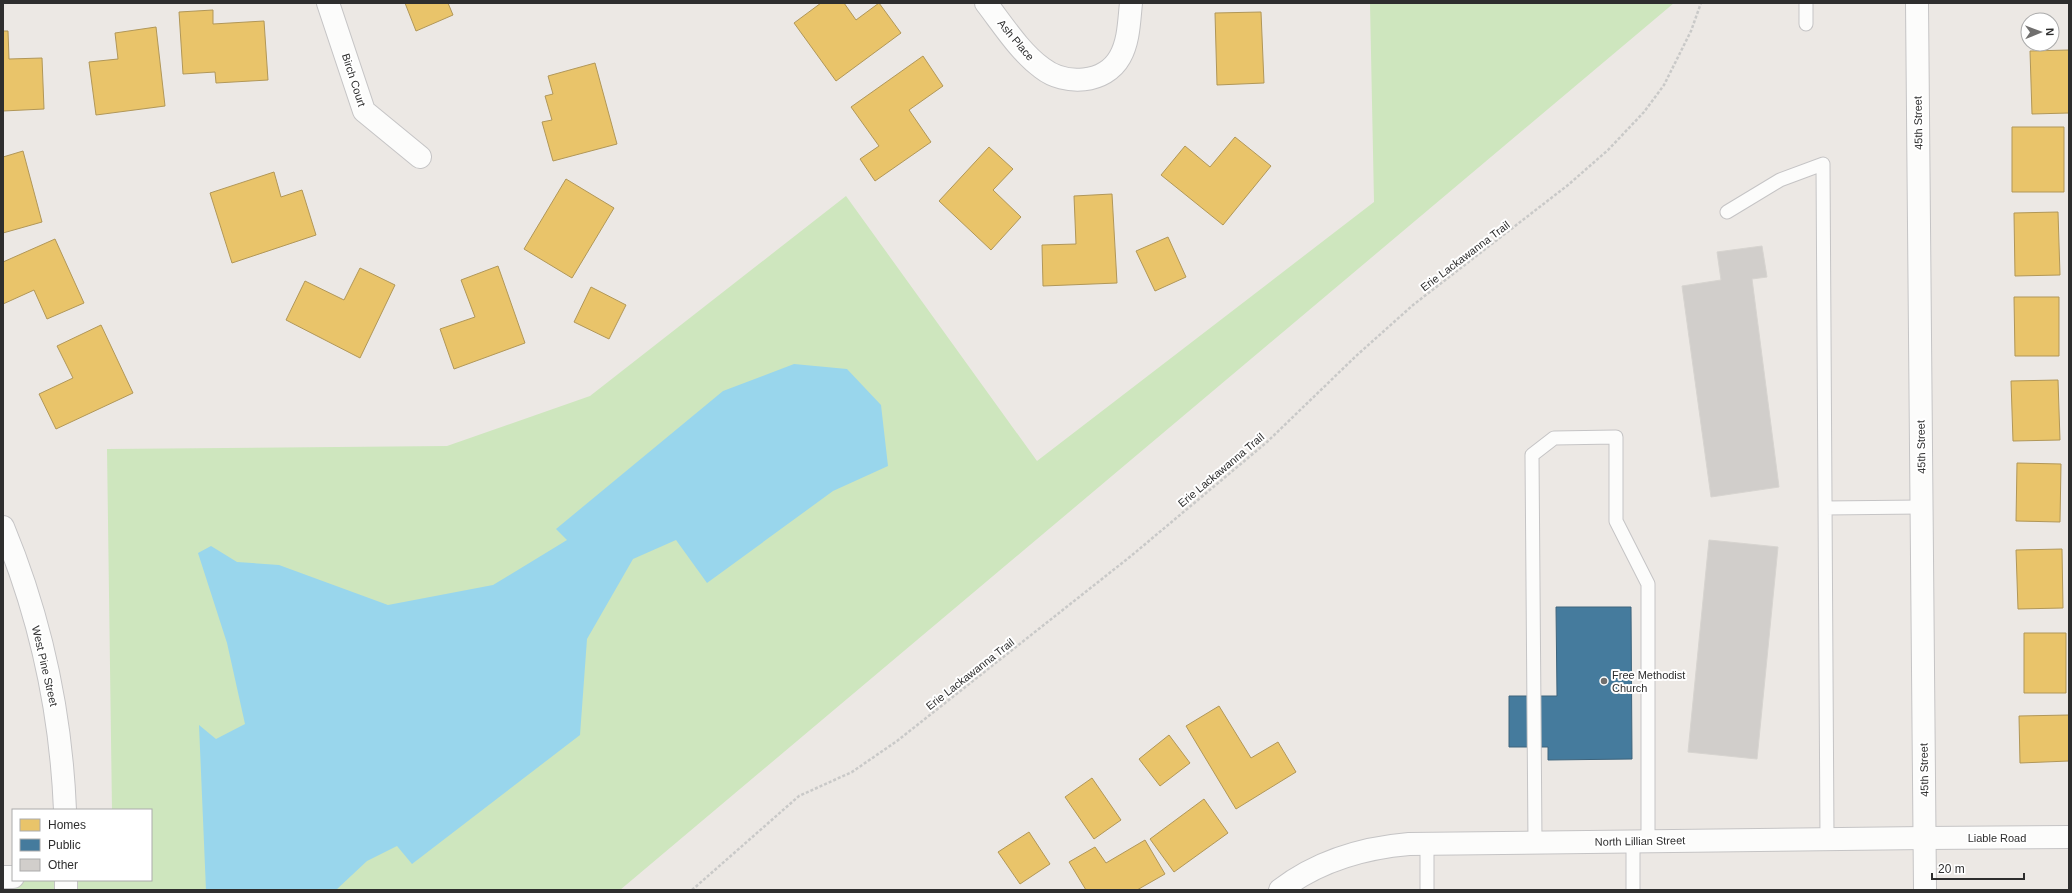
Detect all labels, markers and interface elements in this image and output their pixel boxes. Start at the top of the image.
north arrow [2020,12,2060,52]
street label: Ash Place [995,17,1037,63]
text: N [2044,28,2056,36]
street label: Birch Court [340,52,368,108]
street label: 45th Street [1912,96,1924,150]
street label: Erie Lackawanna Trail [1418,219,1512,293]
street label: 45th Street [1915,420,1927,474]
street label: Erie Lackawanna Trail [1176,431,1266,509]
street label: West Pine Street [30,625,60,707]
street label: Erie Lackawanna Trail [924,636,1016,712]
place label: Free Methodist Church [1612,669,1685,694]
marker: Free Methodist Church [1599,676,1609,686]
street label: 45th Street [1918,743,1930,797]
legend [12,809,152,881]
text: Homes [48,818,86,832]
street label: Liable Road [1968,832,2026,844]
street label: North Lillian Street [1595,834,1685,848]
text: Public [48,838,81,852]
scale bar [1932,855,2024,881]
text: Other [48,858,78,872]
text: 20 m [1938,862,1965,876]

